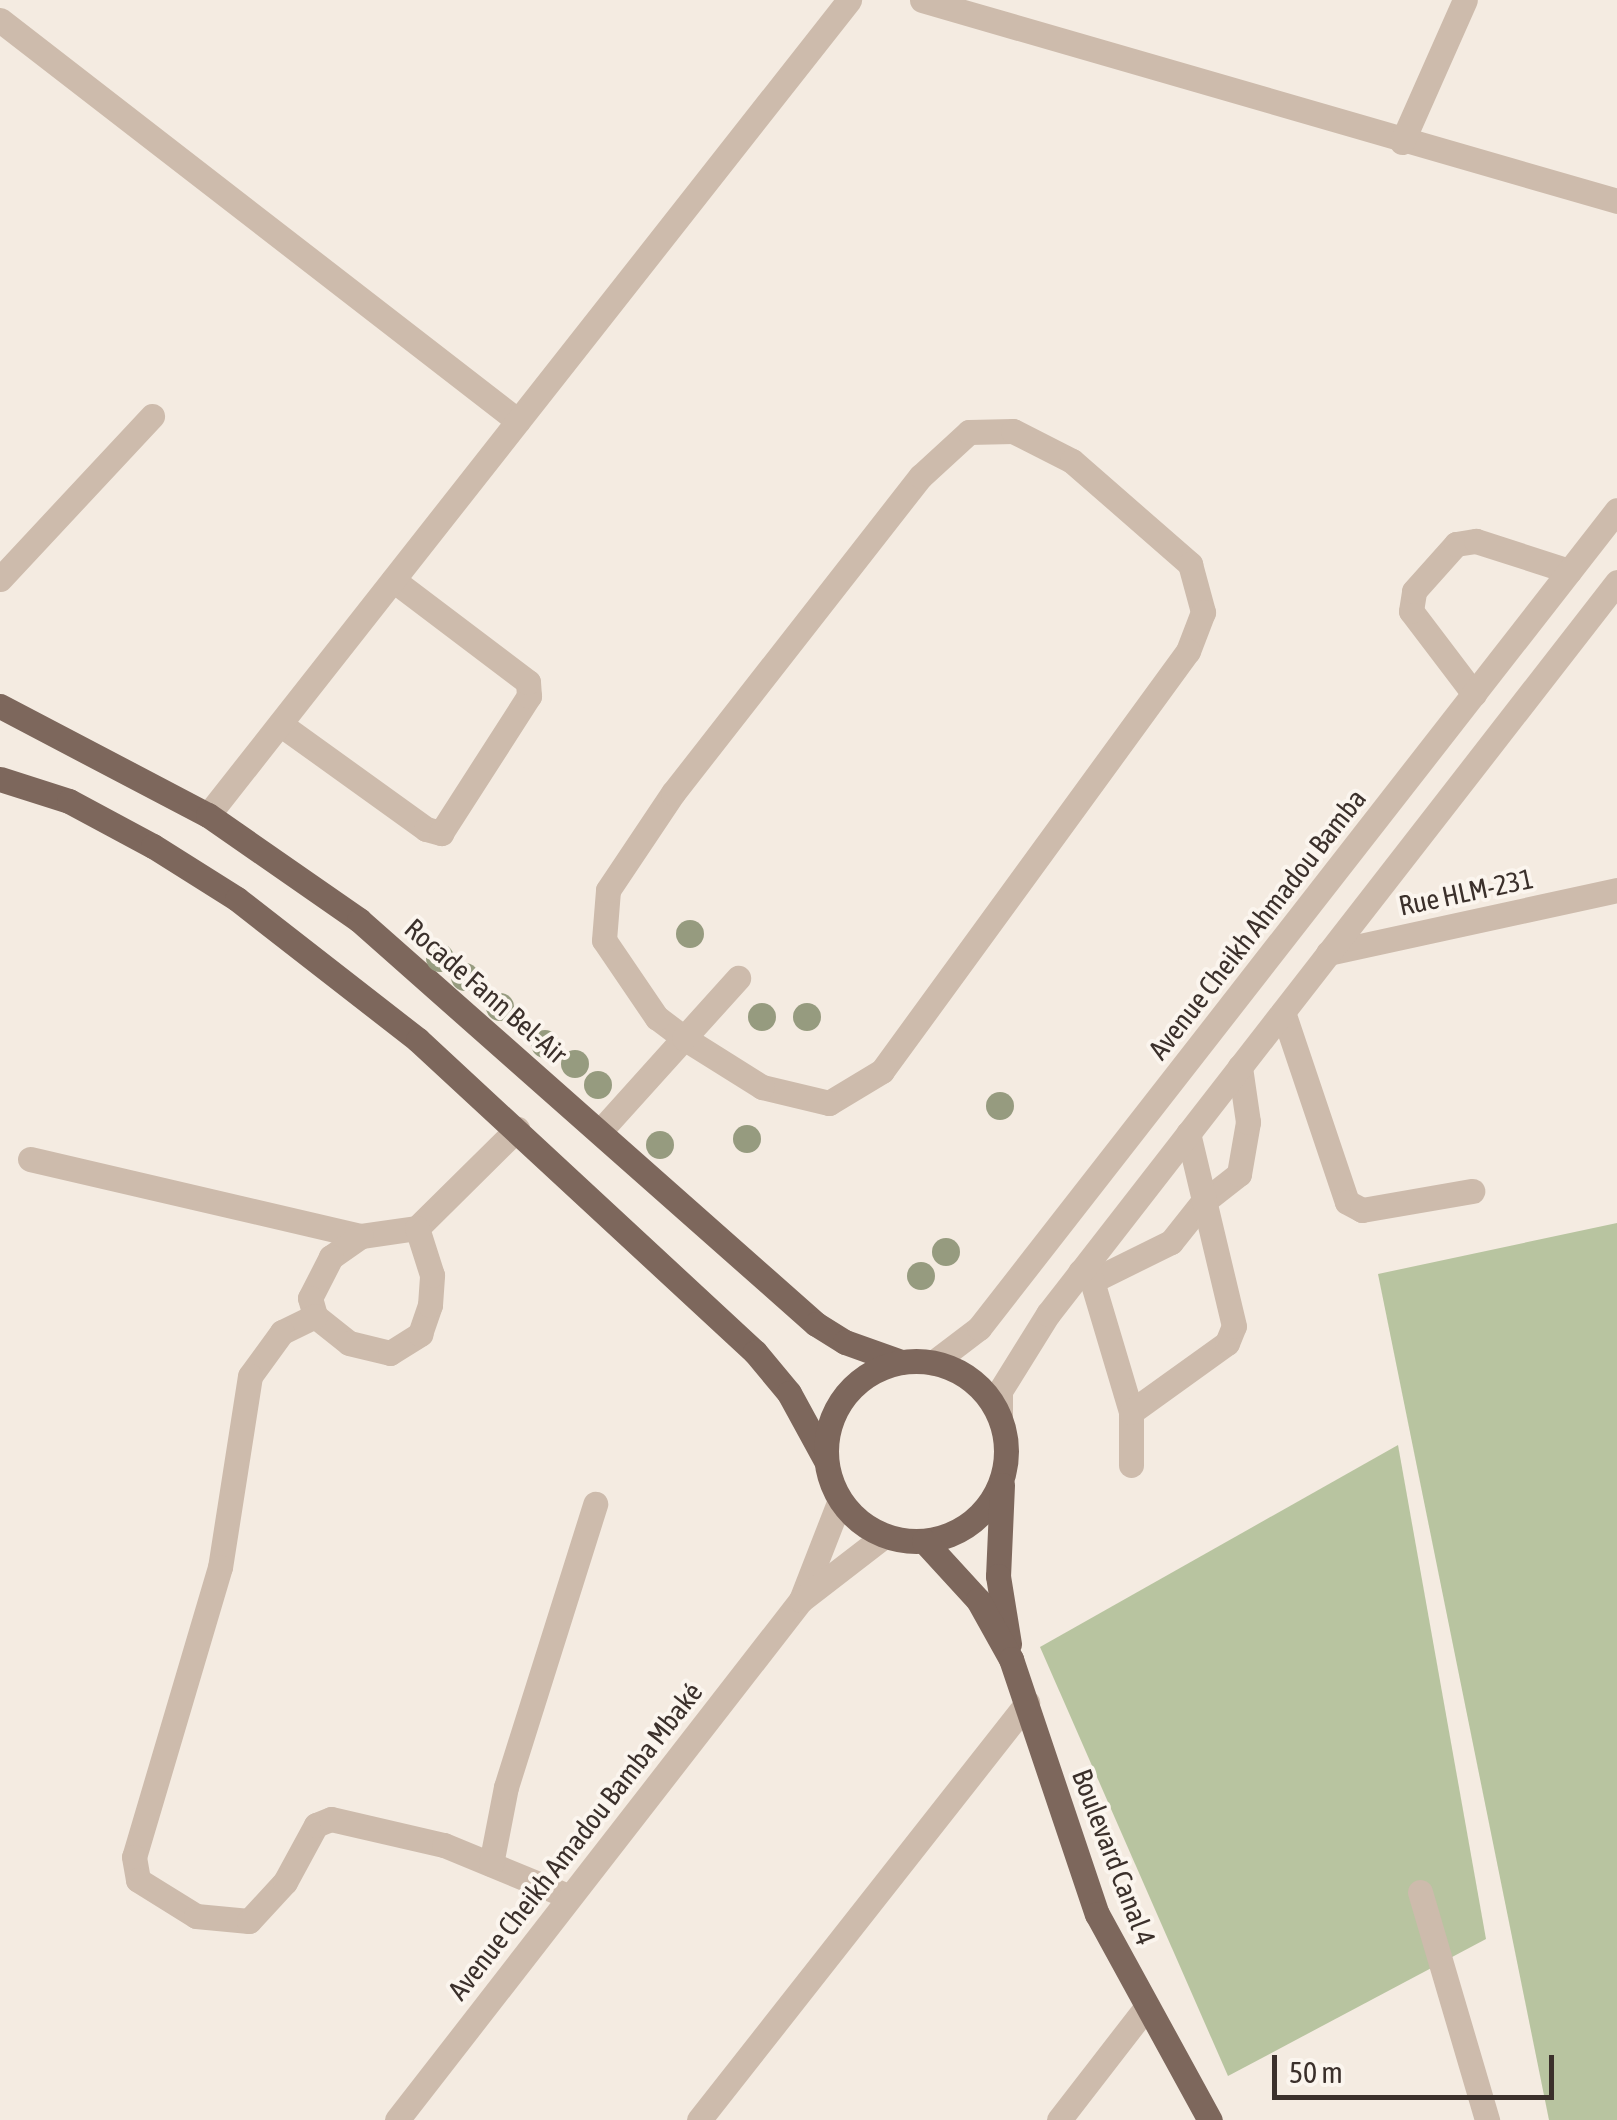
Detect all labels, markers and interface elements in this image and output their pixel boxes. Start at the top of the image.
street label: Avenue Cheikh Ahmadou Bamba [1141,782,1373,1066]
street label: Rue HLM-231 [1396,861,1536,923]
street label: Rocade Fann Bel-Air [398,911,574,1071]
street label: Avenue Cheikh Amadou Bamba Mbaké [441,1676,709,2006]
street label: Boulevard Canal 4 [1065,1764,1163,1950]
scale bar [1277,2035,1560,2097]
text: 50 m [1289,2055,1343,2089]

